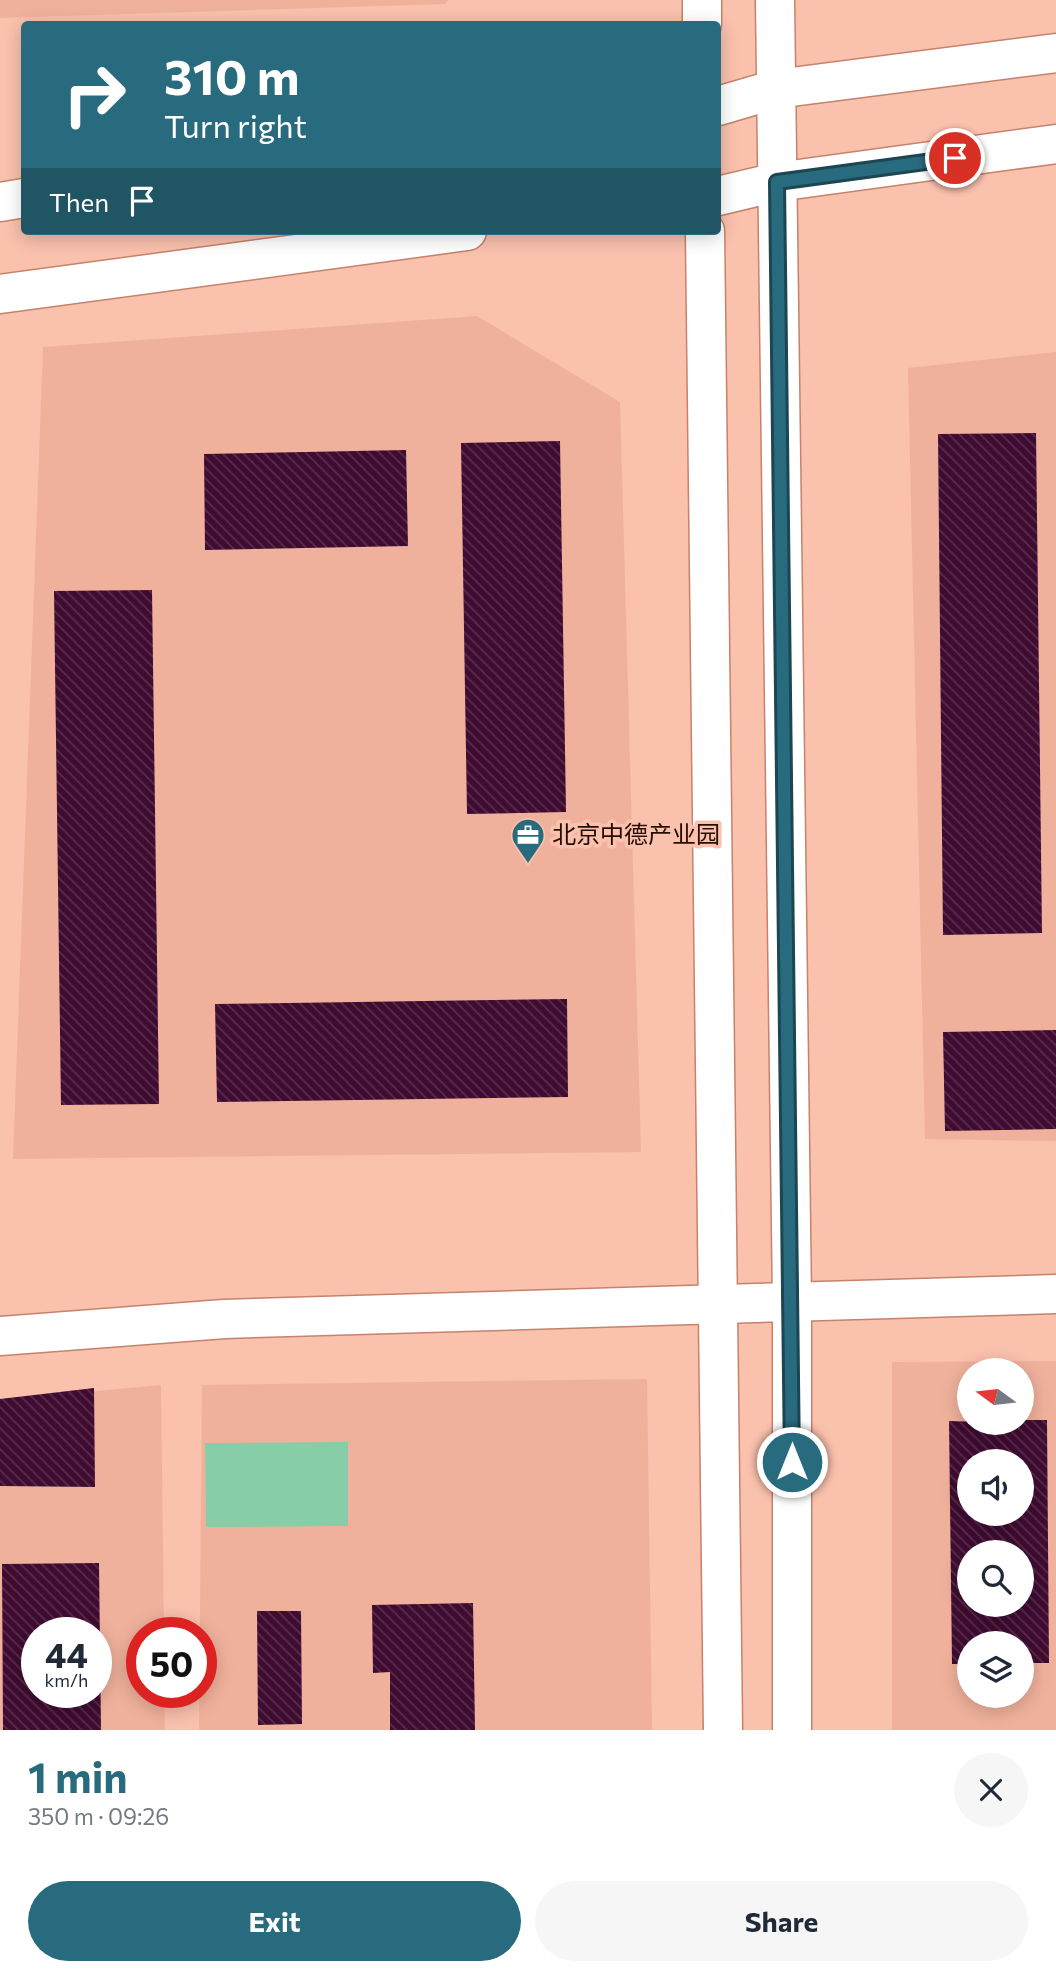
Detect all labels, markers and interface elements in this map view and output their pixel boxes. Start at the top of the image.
text: 310 m [164,45,299,105]
icon: right [49,49,140,140]
text: Turn right [164,105,307,145]
pin [925,128,985,188]
icon: arrive [936,139,974,177]
icon: arrive [123,182,161,220]
text: Then [49,186,109,217]
office icon: 北京中德产业园 [509,816,547,865]
place label: 北京中德产业园 [552,819,720,848]
north arrow [957,1358,1034,1435]
map controls [957,1358,1034,1708]
position arrow [755,1425,829,1499]
button: sound [957,1449,1034,1526]
button: search [957,1540,1034,1617]
speed limit sign: 50 [126,1617,217,1708]
button: layers [957,1631,1034,1708]
text: 44 [45,1632,88,1675]
text: km/h [45,1669,88,1691]
text: 1 min [28,1750,128,1802]
button: close [954,1753,1028,1827]
text: 350 m · 09:26 [28,1802,169,1830]
button: Exit [28,1881,521,1961]
button: Share [535,1881,1028,1961]

